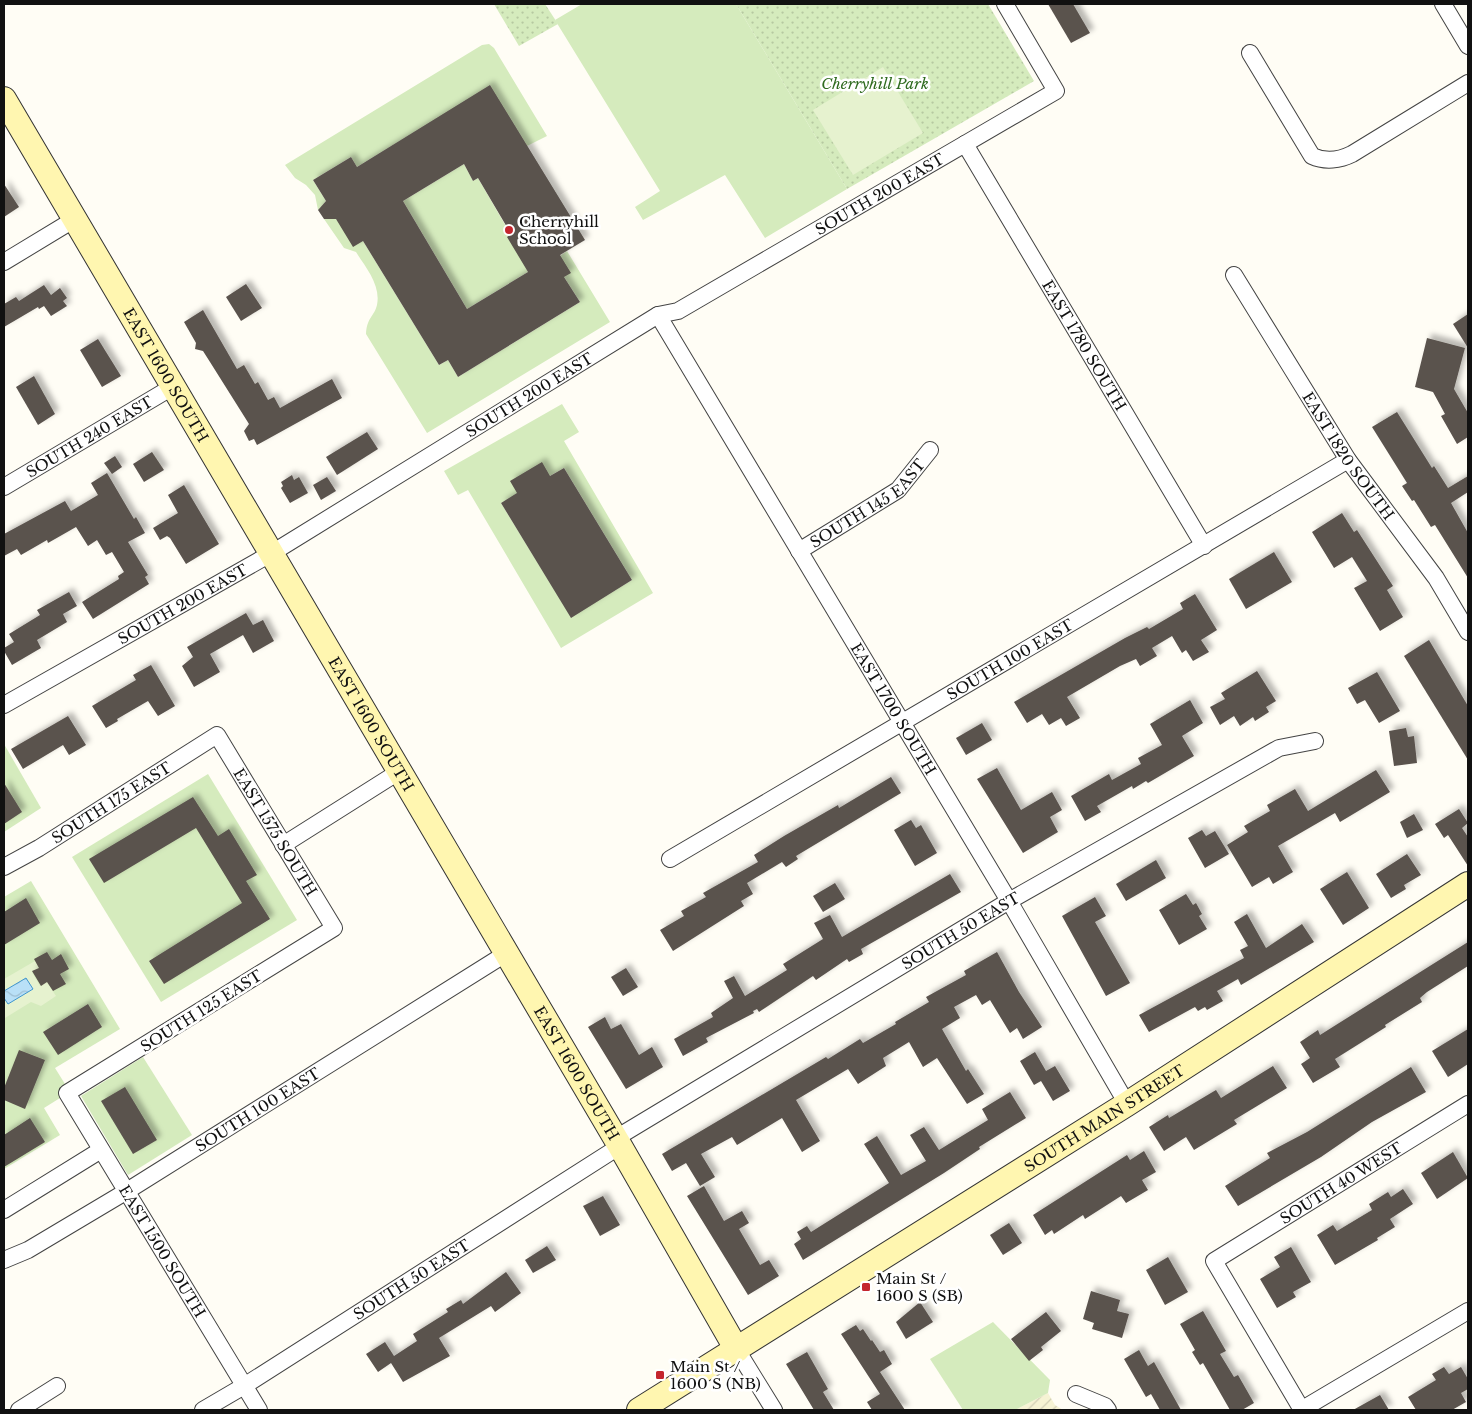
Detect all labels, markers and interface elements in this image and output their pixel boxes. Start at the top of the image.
park label: Cherryhill Park [821,74,929,93]
street label: SOUTH 200 EAST [812,149,947,239]
place label: Cherryhill School [519,212,599,248]
marker: Cherryhill School [503,224,515,236]
street label: EAST 1780 SOUTH [1038,276,1131,414]
street label: EAST 1600 SOUTH [119,304,213,446]
street label: SOUTH 200 EAST [462,348,596,441]
street label: EAST 1820 SOUTH [1299,388,1399,523]
street label: SOUTH 240 EAST [22,391,156,481]
street label: SOUTH 145 EAST [806,455,929,552]
street label: SOUTH 200 EAST [114,560,250,648]
street label: SOUTH 100 EAST [943,615,1076,704]
street label: EAST 1700 SOUTH [847,639,941,778]
street label: EAST 1600 SOUTH [325,653,419,795]
street label: SOUTH 175 EAST [48,757,174,847]
street label: EAST 1575 SOUTH [230,765,322,899]
street label: SOUTH 50 EAST [898,888,1023,973]
street label: SOUTH 125 EAST [137,966,265,1056]
street label: EAST 1600 SOUTH [530,1002,624,1144]
street label: SOUTH MAIN STREET [1020,1060,1188,1176]
street label: SOUTH 100 EAST [191,1063,323,1156]
street label: SOUTH 40 WEST [1276,1138,1405,1228]
street label: EAST 1500 SOUTH [115,1181,210,1321]
street label: SOUTH 50 EAST [349,1235,473,1323]
place label: Main St / 1600 S (SB) [876,1269,963,1305]
marker: Main St / 1600 S (SB) [860,1281,872,1293]
place label: Main St / 1600 S (NB) [670,1357,761,1393]
marker: Main St / 1600 S (NB) [654,1369,666,1381]

